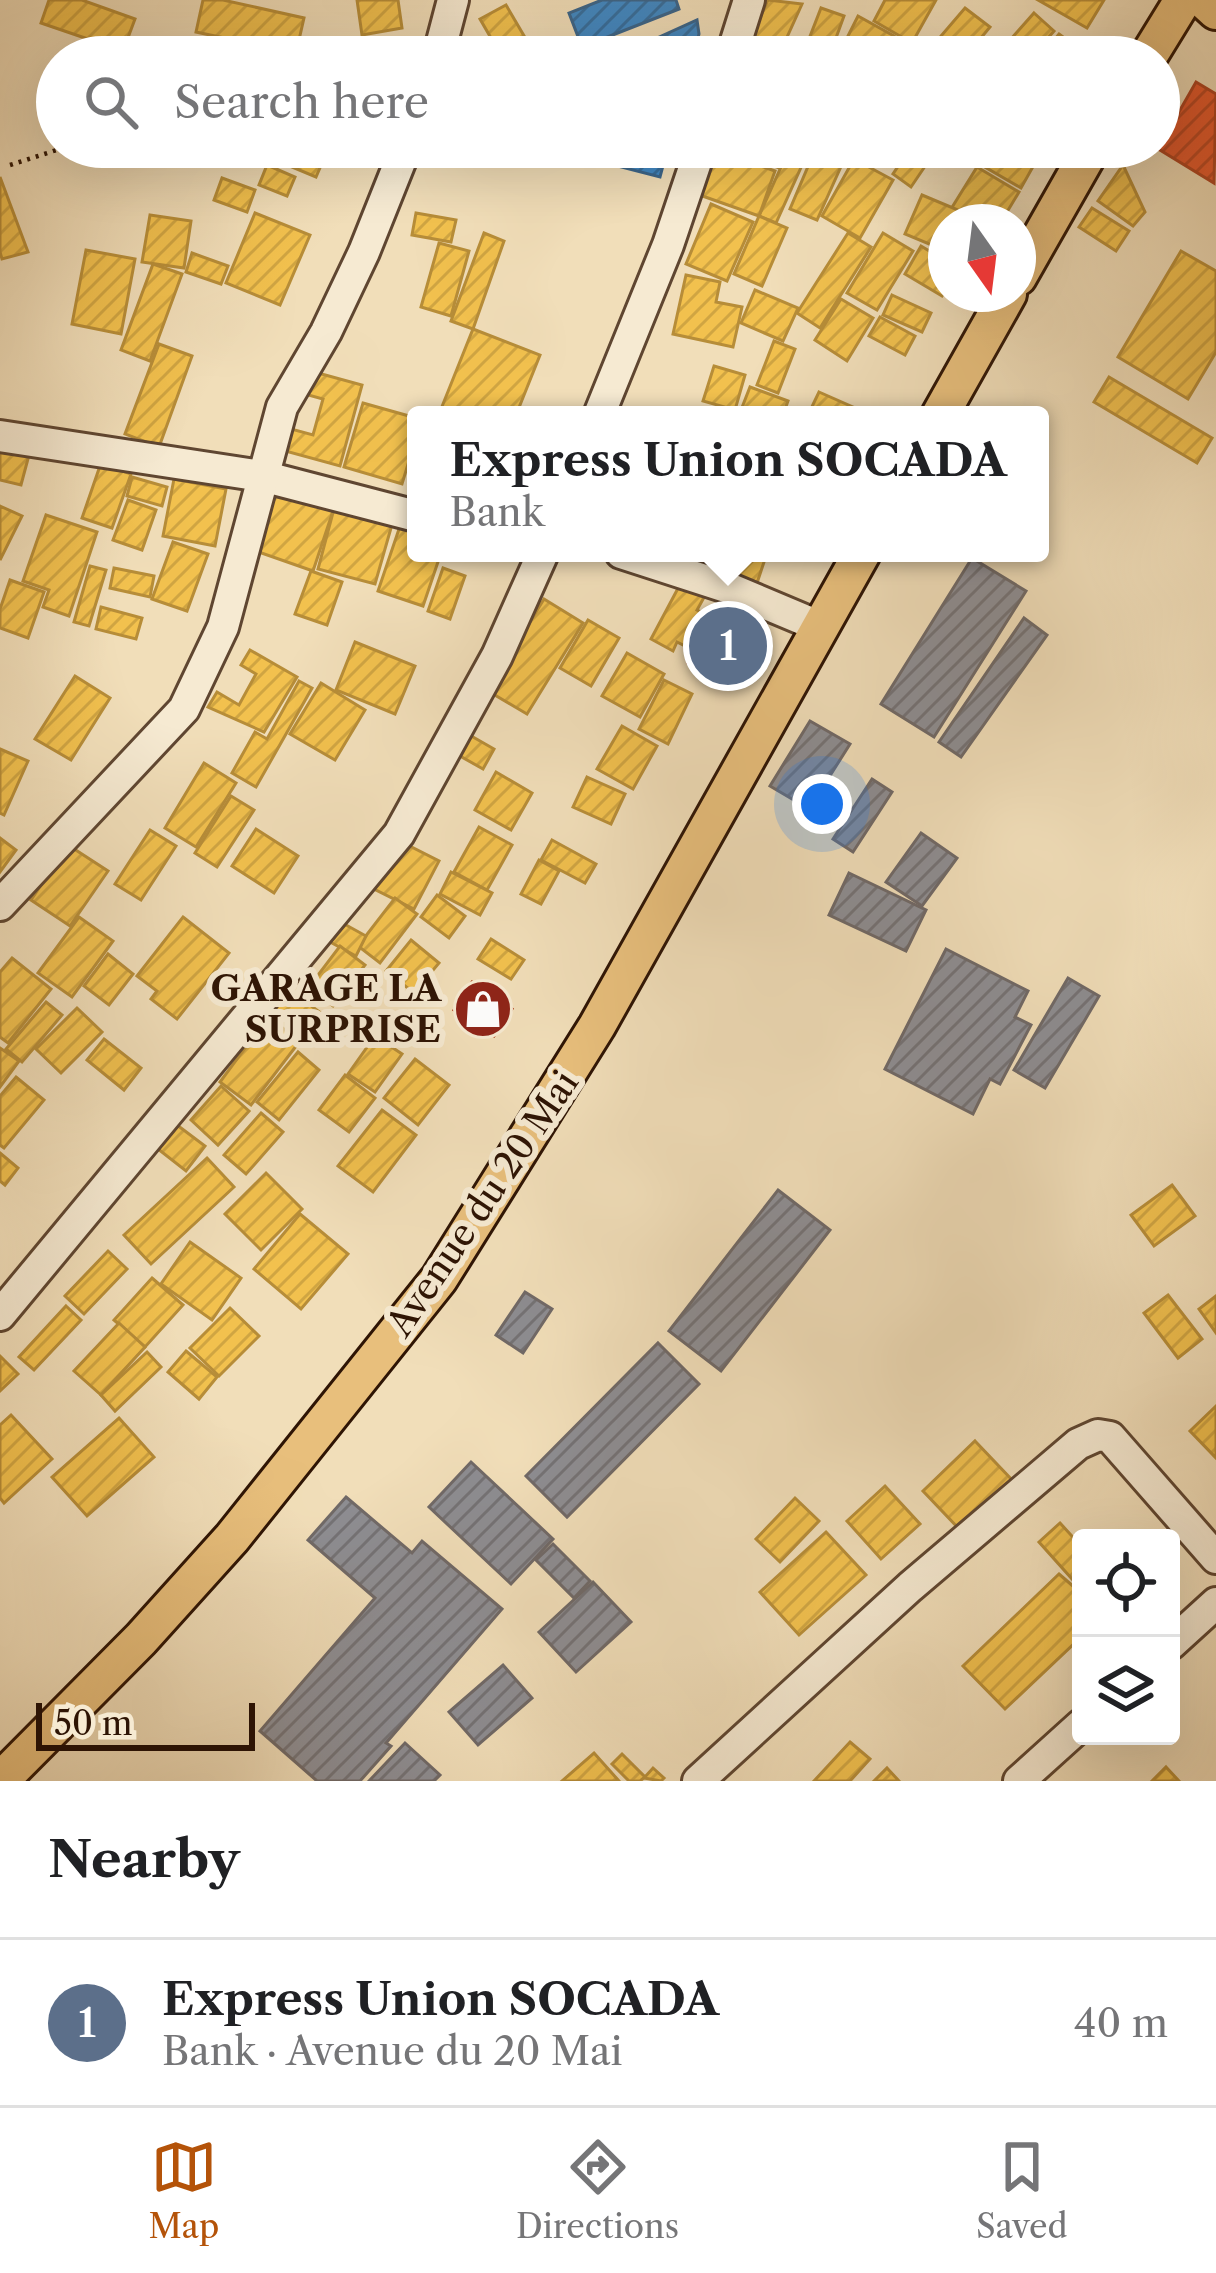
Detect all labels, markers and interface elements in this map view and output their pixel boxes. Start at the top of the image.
search box [36,36,1180,168]
icon: search [78,69,144,135]
text: Search here [174,74,429,130]
north arrow [928,204,1036,312]
popup [407,406,1049,562]
text: Express Union SOCADA [450,432,1006,488]
text: Bank [450,488,544,536]
pin: 1 [689,601,767,691]
your location [792,774,852,834]
place label: GARAGE LA SURPRISE [211,966,442,1051]
shop icon: GARAGE LA SURPRISE [452,978,514,1040]
street label: Avenue du 20 Mai [376,1062,587,1345]
map controls [1072,1529,1180,1745]
button: locate [1072,1529,1180,1637]
button: layers [1072,1637,1180,1745]
scale bar [36,1697,255,1750]
text: 50 m [54,1703,132,1744]
text: Nearby [48,1828,240,1890]
text: Express Union SOCADA [162,1971,719,2027]
text: 1 [78,1999,96,2047]
text: 40 m [1074,1999,1168,2047]
text: Bank · Avenue du 20 Mai [162,2027,622,2075]
tab: Map [148,2134,219,2247]
tab: Directions [516,2134,679,2247]
tab: Saved [976,2134,1068,2247]

